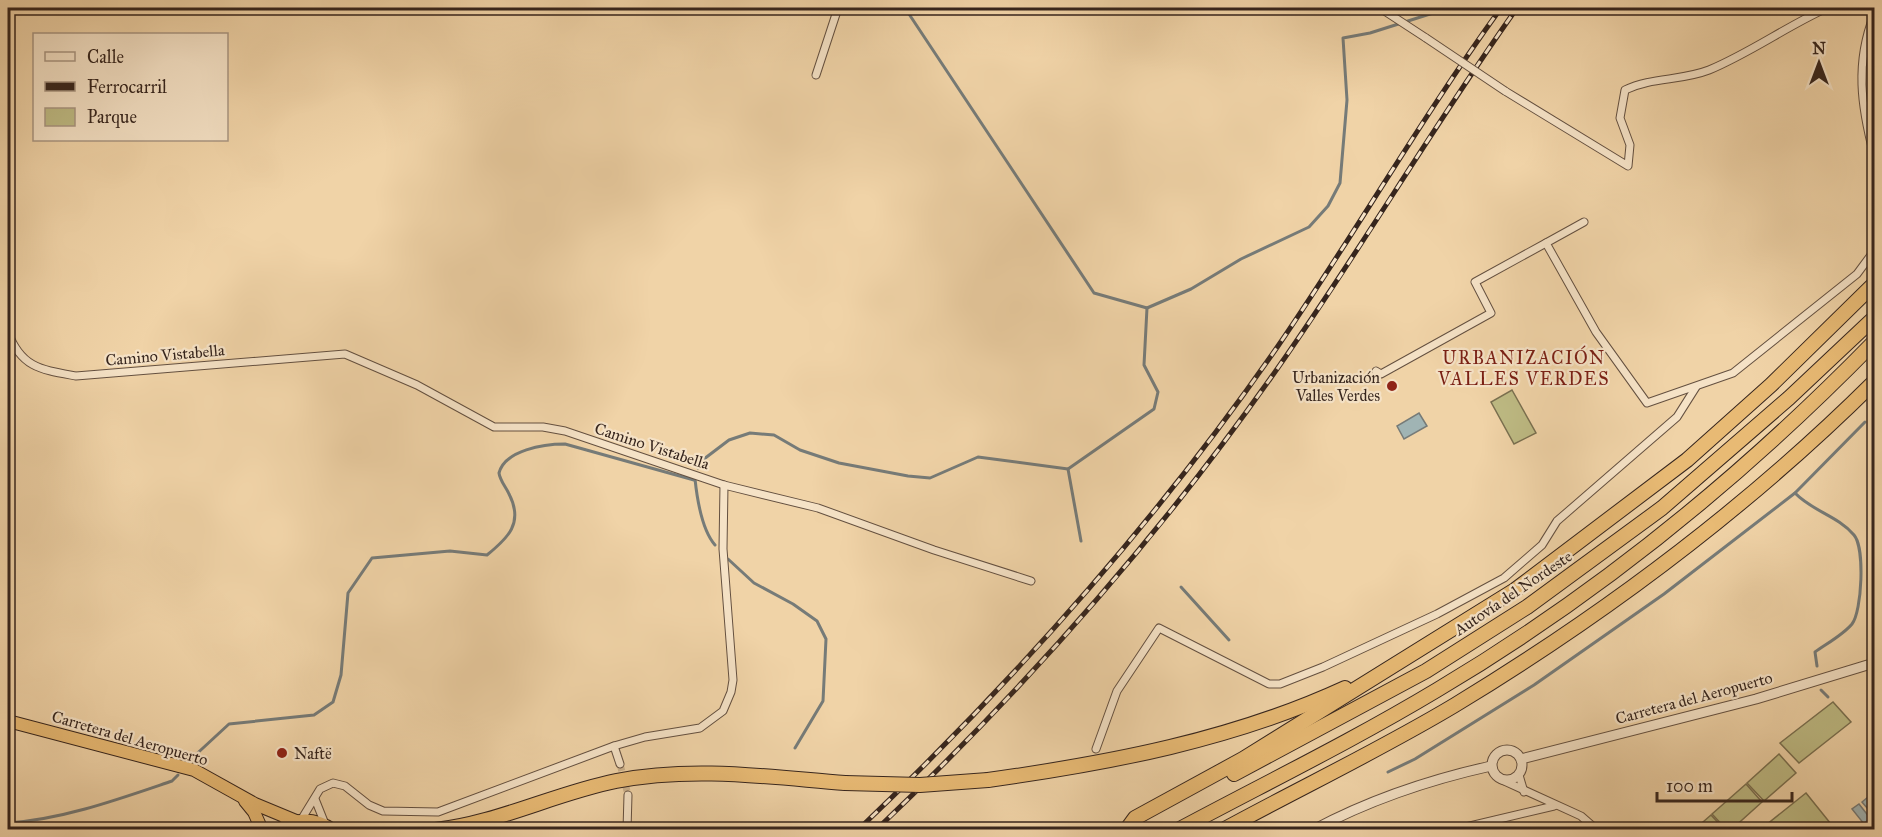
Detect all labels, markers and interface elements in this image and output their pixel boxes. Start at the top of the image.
legend [33,33,228,141]
north arrow [1789,33,1849,93]
text: N [1812,39,1826,58]
text: Calle [87,46,124,68]
text: Ferrocarril [87,76,167,98]
text: Parque [87,106,137,129]
street label: Camino Vistabella [105,340,226,370]
district label: URBANIZACIÓN VALLES VERDES [1437,345,1610,390]
place label: Urbanización Valles Verdes [1292,368,1380,405]
marker: Urbanización Valles Verdes [1385,379,1399,393]
street label: Camino Vistabella [592,419,712,474]
street label: Autovía del Nordeste [1450,546,1576,640]
street label: Carretera del Aeropuerto [1613,668,1775,728]
street label: Carretera del Aeropuerto [50,707,210,769]
place label: Naftë [294,744,332,763]
marker: Naftë [275,746,289,760]
scale bar [1657,765,1792,803]
text: 100 m [1666,775,1713,797]

